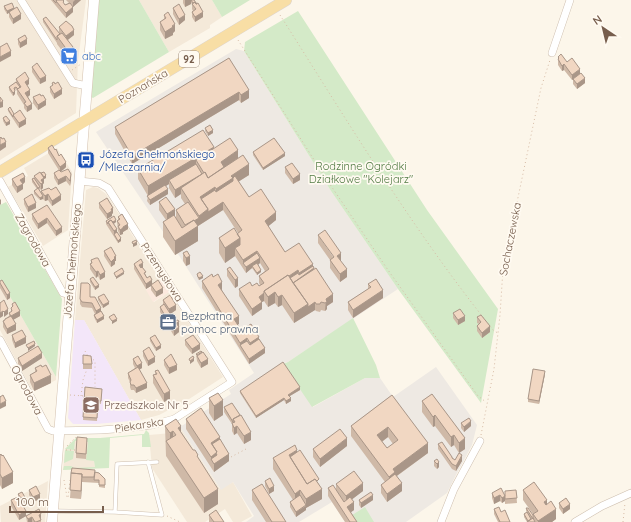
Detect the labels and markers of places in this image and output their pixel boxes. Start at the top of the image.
supermarket icon: abc [59,46,79,66]
place label: abc [82,49,101,63]
place label: Józefa Chełmońskiego /Mleczarnia/ [99,147,215,174]
bus stop icon: Józefa Chełmońskiego /Mleczarnia/ [76,150,96,170]
place label: Bezpłatna pomoc prawna [181,309,258,336]
office icon: Bezpłatna pomoc prawna [158,312,178,332]
school or university icon: Przedszkole Nr 5 [81,395,101,415]
place label: Przedszkole Nr 5 [104,398,188,412]

